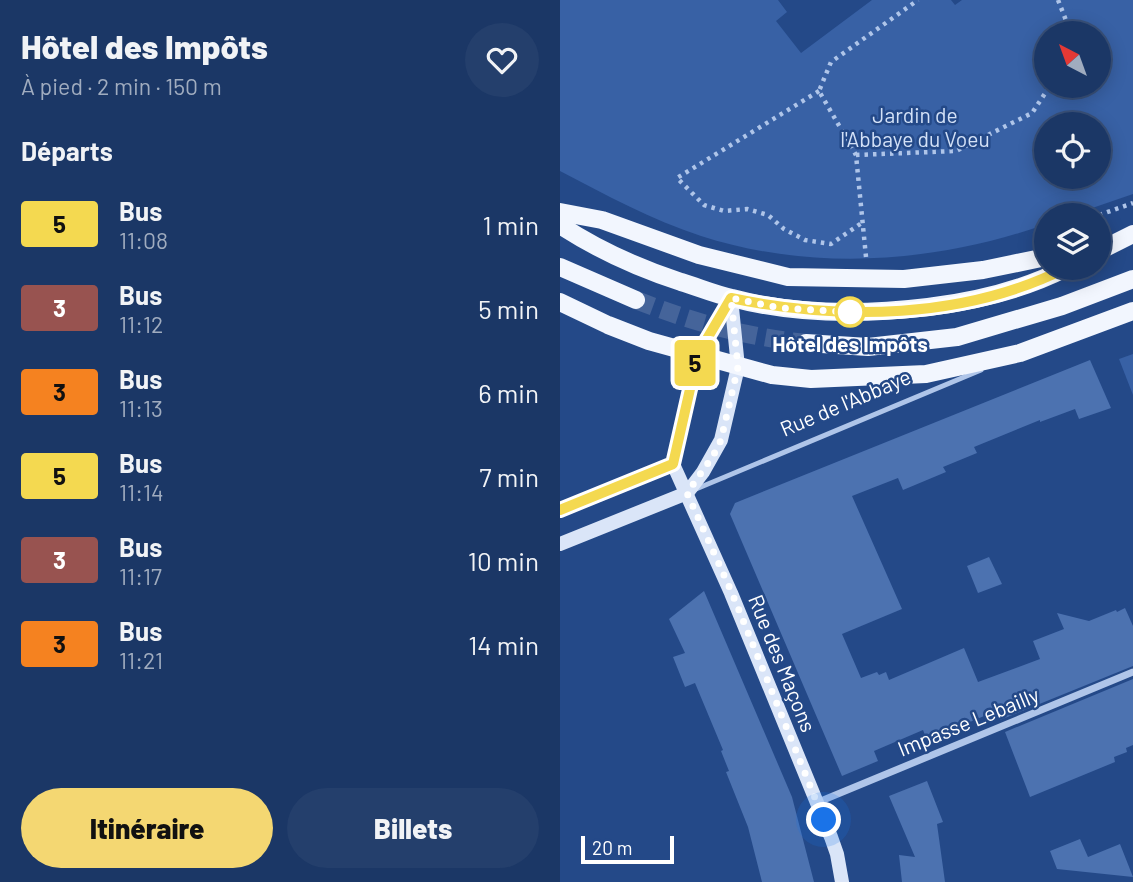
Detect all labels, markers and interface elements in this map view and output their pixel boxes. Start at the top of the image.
north arrow [1034,21,1111,98]
map controls [1034,21,1111,280]
button: heart [465,23,539,97]
text: Hôtel des Impôts [21,26,268,66]
text: À pied · 2 min · 150 m [21,72,222,100]
park label: Jardin de l'Abbaye du Voeu [840,102,990,151]
button: locate [1034,112,1111,189]
text: Départs [21,135,113,166]
text: Bus [119,195,162,226]
button: layers [1034,203,1111,280]
text: 5 [53,209,66,238]
text: 1 min [483,209,539,240]
text: 11:08 [119,226,168,254]
text: Bus [119,279,162,310]
text: 3 [53,293,66,322]
text: 5 min [478,293,539,324]
marker: Hôtel des Impôts [835,297,865,327]
text: 11:12 [119,310,163,338]
place label: Hôtel des Impôts [772,331,928,356]
line badge: 5 [672,340,718,386]
text: 5 [689,348,701,377]
text: Bus [119,363,162,394]
street label: Rue de l'Abbaye [776,363,914,441]
text: 3 [53,377,66,406]
text: 6 min [478,377,539,408]
text: 11:13 [119,394,163,422]
text: Bus [119,447,162,478]
text: 5 [53,461,66,490]
text: 7 min [479,461,539,492]
text: 11:14 [119,478,164,506]
text: Bus [119,531,162,562]
text: 3 [53,545,66,574]
text: 10 min [468,545,539,576]
text: 11:17 [119,562,162,590]
street label: Rue des Maçons [744,591,822,735]
text: Bus [119,615,162,646]
text: 3 [53,629,66,658]
text: 14 min [468,629,539,660]
text: 11:21 [119,646,163,674]
street label: Impasse Lebailly [894,681,1043,761]
button: Itinéraire [21,788,273,868]
button: Billets [287,788,539,868]
your location [806,802,841,837]
scale bar [581,833,674,865]
text: 20 m [592,836,632,859]

